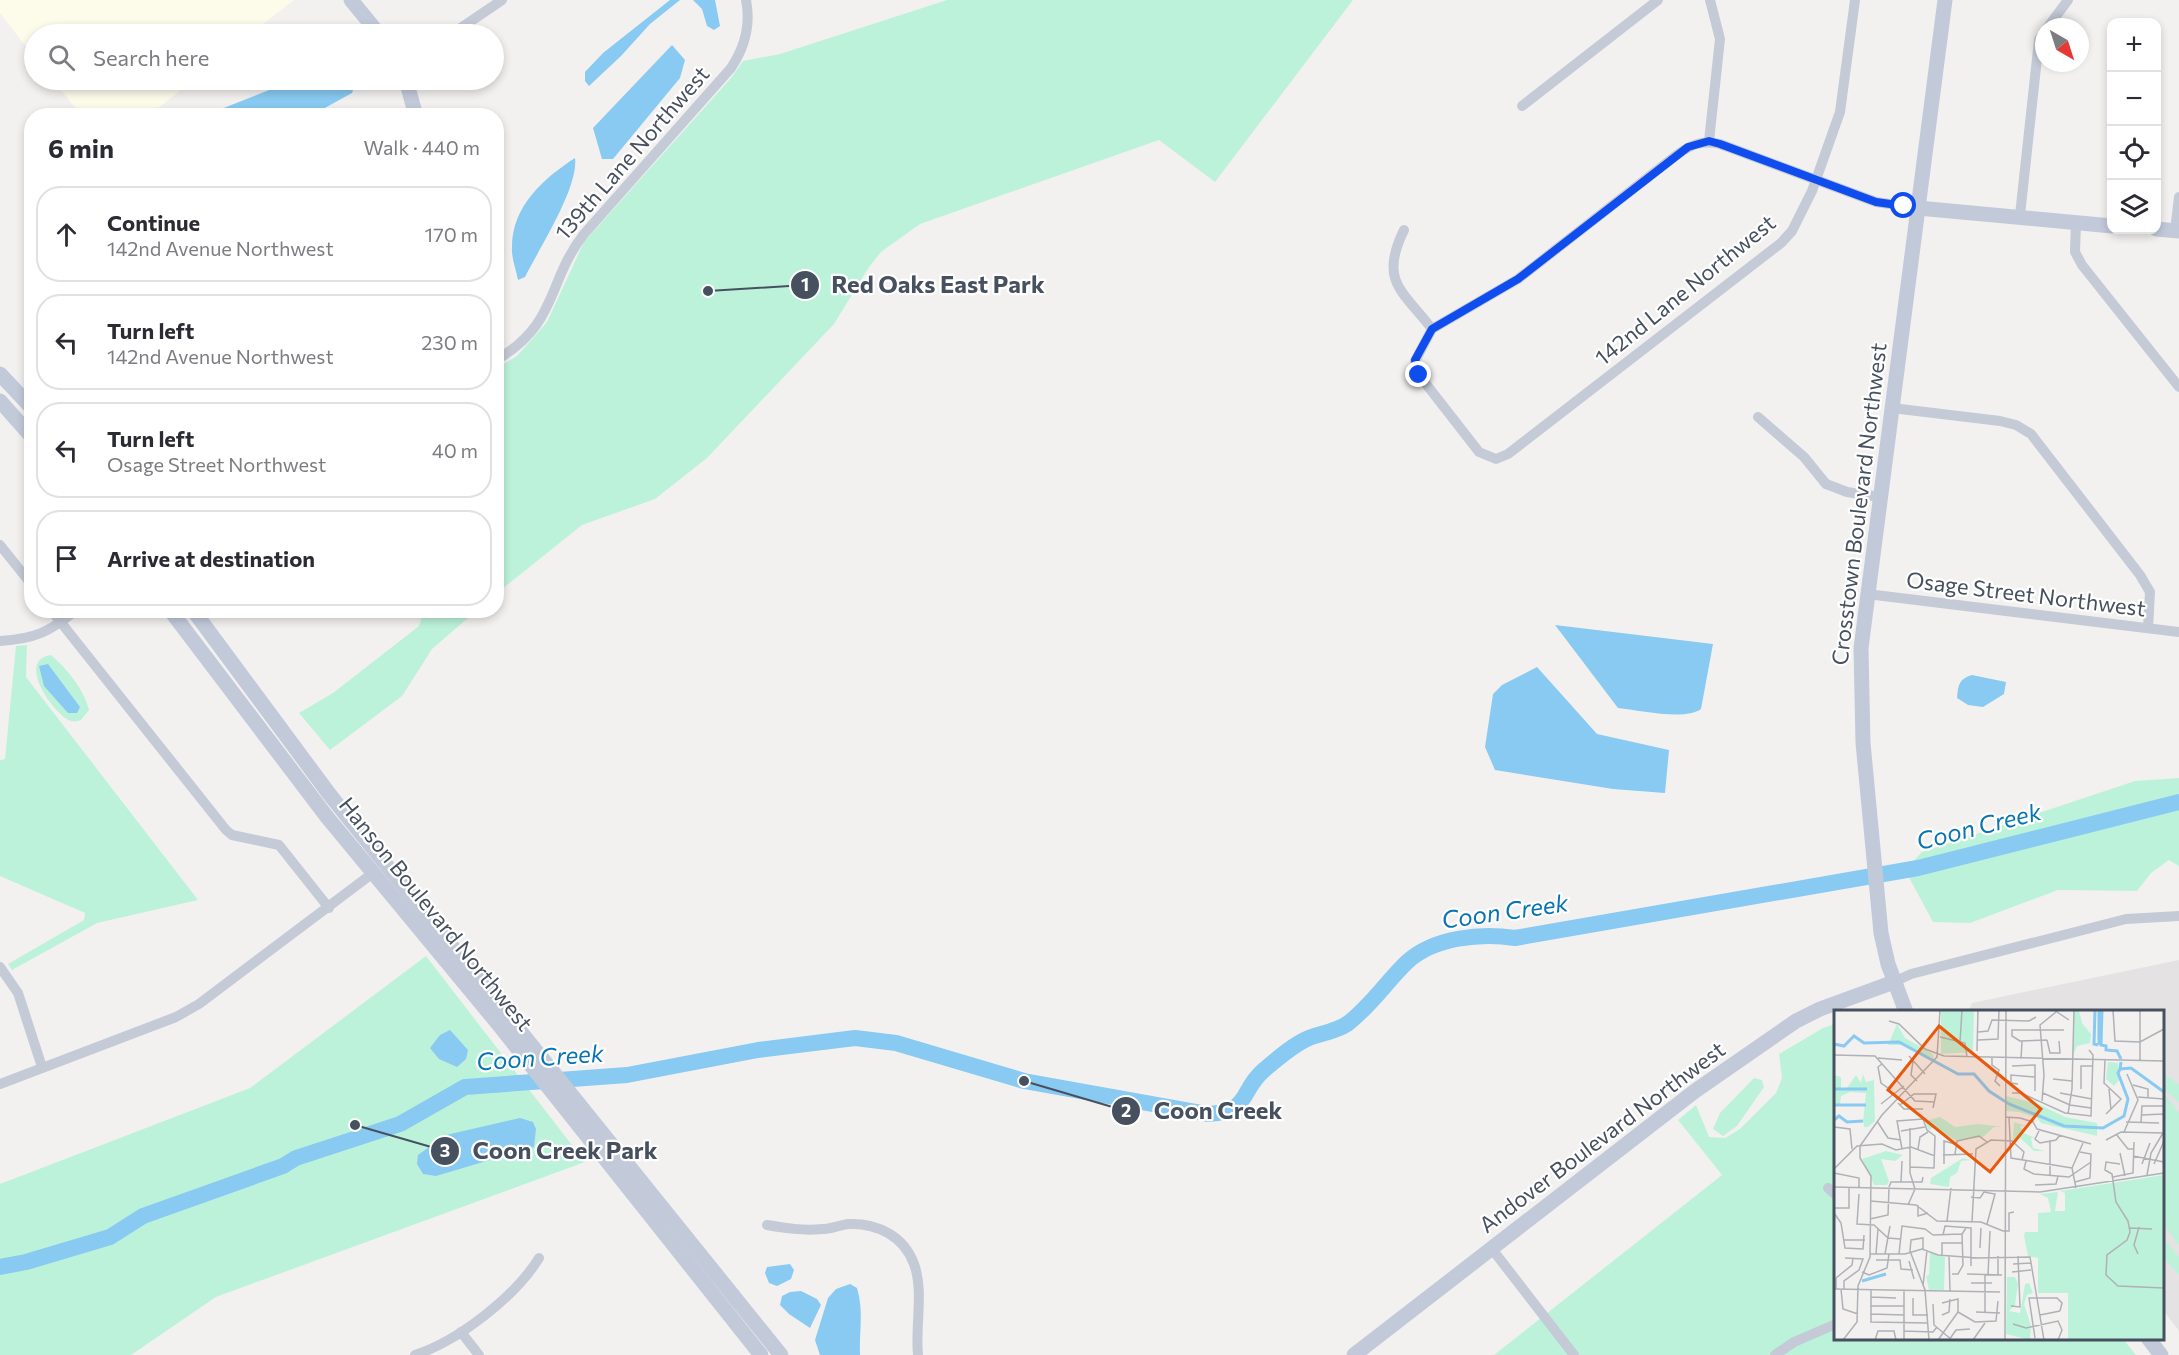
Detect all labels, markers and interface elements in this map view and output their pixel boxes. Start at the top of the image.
north arrow [2035,18,2089,72]
map controls [2107,18,2161,234]
button: + [2107,18,2161,72]
search box [24,24,504,90]
icon: search [45,41,78,74]
text: Search here [93,44,209,71]
street label: 139th Lane Northwest [549,60,714,245]
button: − [2107,72,2161,126]
button: locate [2107,126,2161,180]
text: 6 min [48,132,114,163]
text: Walk · 440 m [364,135,480,159]
button: layers [2107,180,2161,234]
route start [1890,192,1916,218]
text: Continue [107,209,200,236]
street label: 142nd Lane Northwest [1589,209,1780,371]
icon: ahead [50,218,83,251]
text: 170 m [425,222,478,246]
text: 142nd Avenue Northwest [107,236,334,260]
callout: Red Oaks East Park [790,264,1057,306]
text: Red Oaks East Park [831,269,1045,298]
text: 1 [801,273,809,295]
text: Turn left [107,317,194,344]
icon: left [50,326,83,359]
text: 230 m [421,330,478,354]
street label: Crosstown Boulevard Northwest [1825,341,1892,667]
text: 142nd Avenue Northwest [107,344,334,368]
route end [1405,361,1431,387]
text: Turn left [107,425,194,452]
icon: left [50,434,83,467]
text: 40 m [432,438,478,462]
text: Osage Street Northwest [107,452,326,476]
icon: arrive [50,542,83,575]
text: Arrive at destination [107,545,315,572]
street label: Osage Street Northwest [1905,565,2147,622]
street label: Hanson Boulevard Northwest [334,791,539,1036]
water label: Coon Creek [1913,796,2045,855]
water label: Coon Creek [1440,887,1571,934]
inset map [1834,1010,2164,1340]
street label: Andover Boulevard Northwest [1473,1035,1730,1238]
water label: Coon Creek [475,1038,605,1075]
callout: Coon Creek [1111,1090,1294,1132]
text: Coon Creek [1154,1095,1283,1124]
text: 2 [1121,1099,1131,1121]
callout: Coon Creek Park [430,1130,669,1172]
text: Coon Creek Park [472,1135,658,1164]
text: 3 [440,1139,450,1161]

